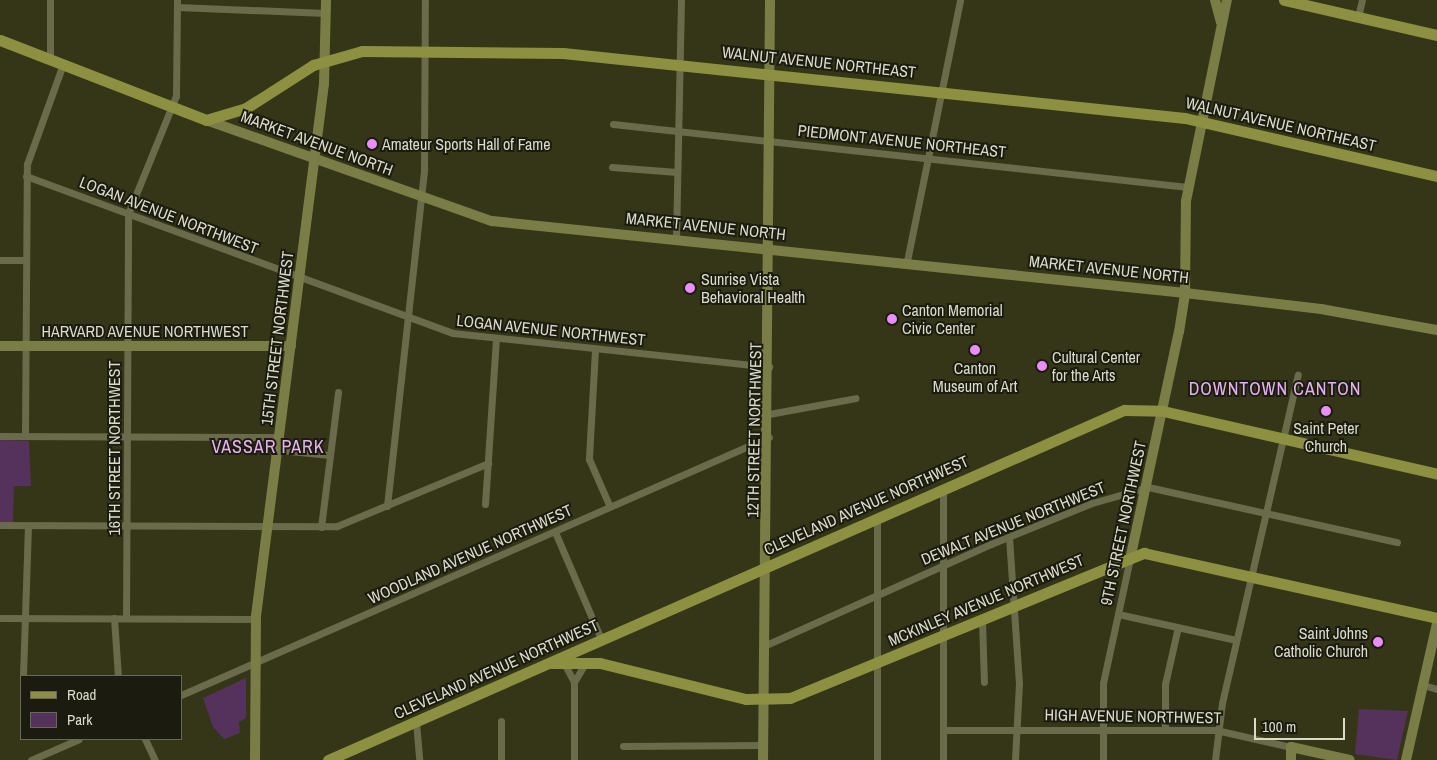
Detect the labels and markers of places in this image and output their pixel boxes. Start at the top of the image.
place label: Amateur Sports Hall of Fame [382,134,551,154]
marker: Amateur Sports Hall of Fame [366,138,378,150]
place label: Sunrise Vista Behavioral Health [701,269,805,307]
marker: Sunrise Vista Behavioral Health [683,281,697,295]
place label: Canton Memorial Civic Center [902,300,1003,338]
marker: Canton Memorial Civic Center [886,313,898,325]
marker: Canton Museum of Art [969,344,981,356]
place label: Cultural Center for the Arts [1052,347,1140,385]
place label: Canton Museum of Art [932,358,1018,396]
marker: Cultural Center for the Arts [1036,360,1048,372]
marker: Saint Peter Church [1320,405,1332,417]
place label: Saint Peter Church [1293,418,1359,456]
place label: Saint Johns Catholic Church [1274,623,1368,661]
marker: Saint Johns Catholic Church [1372,636,1384,648]

